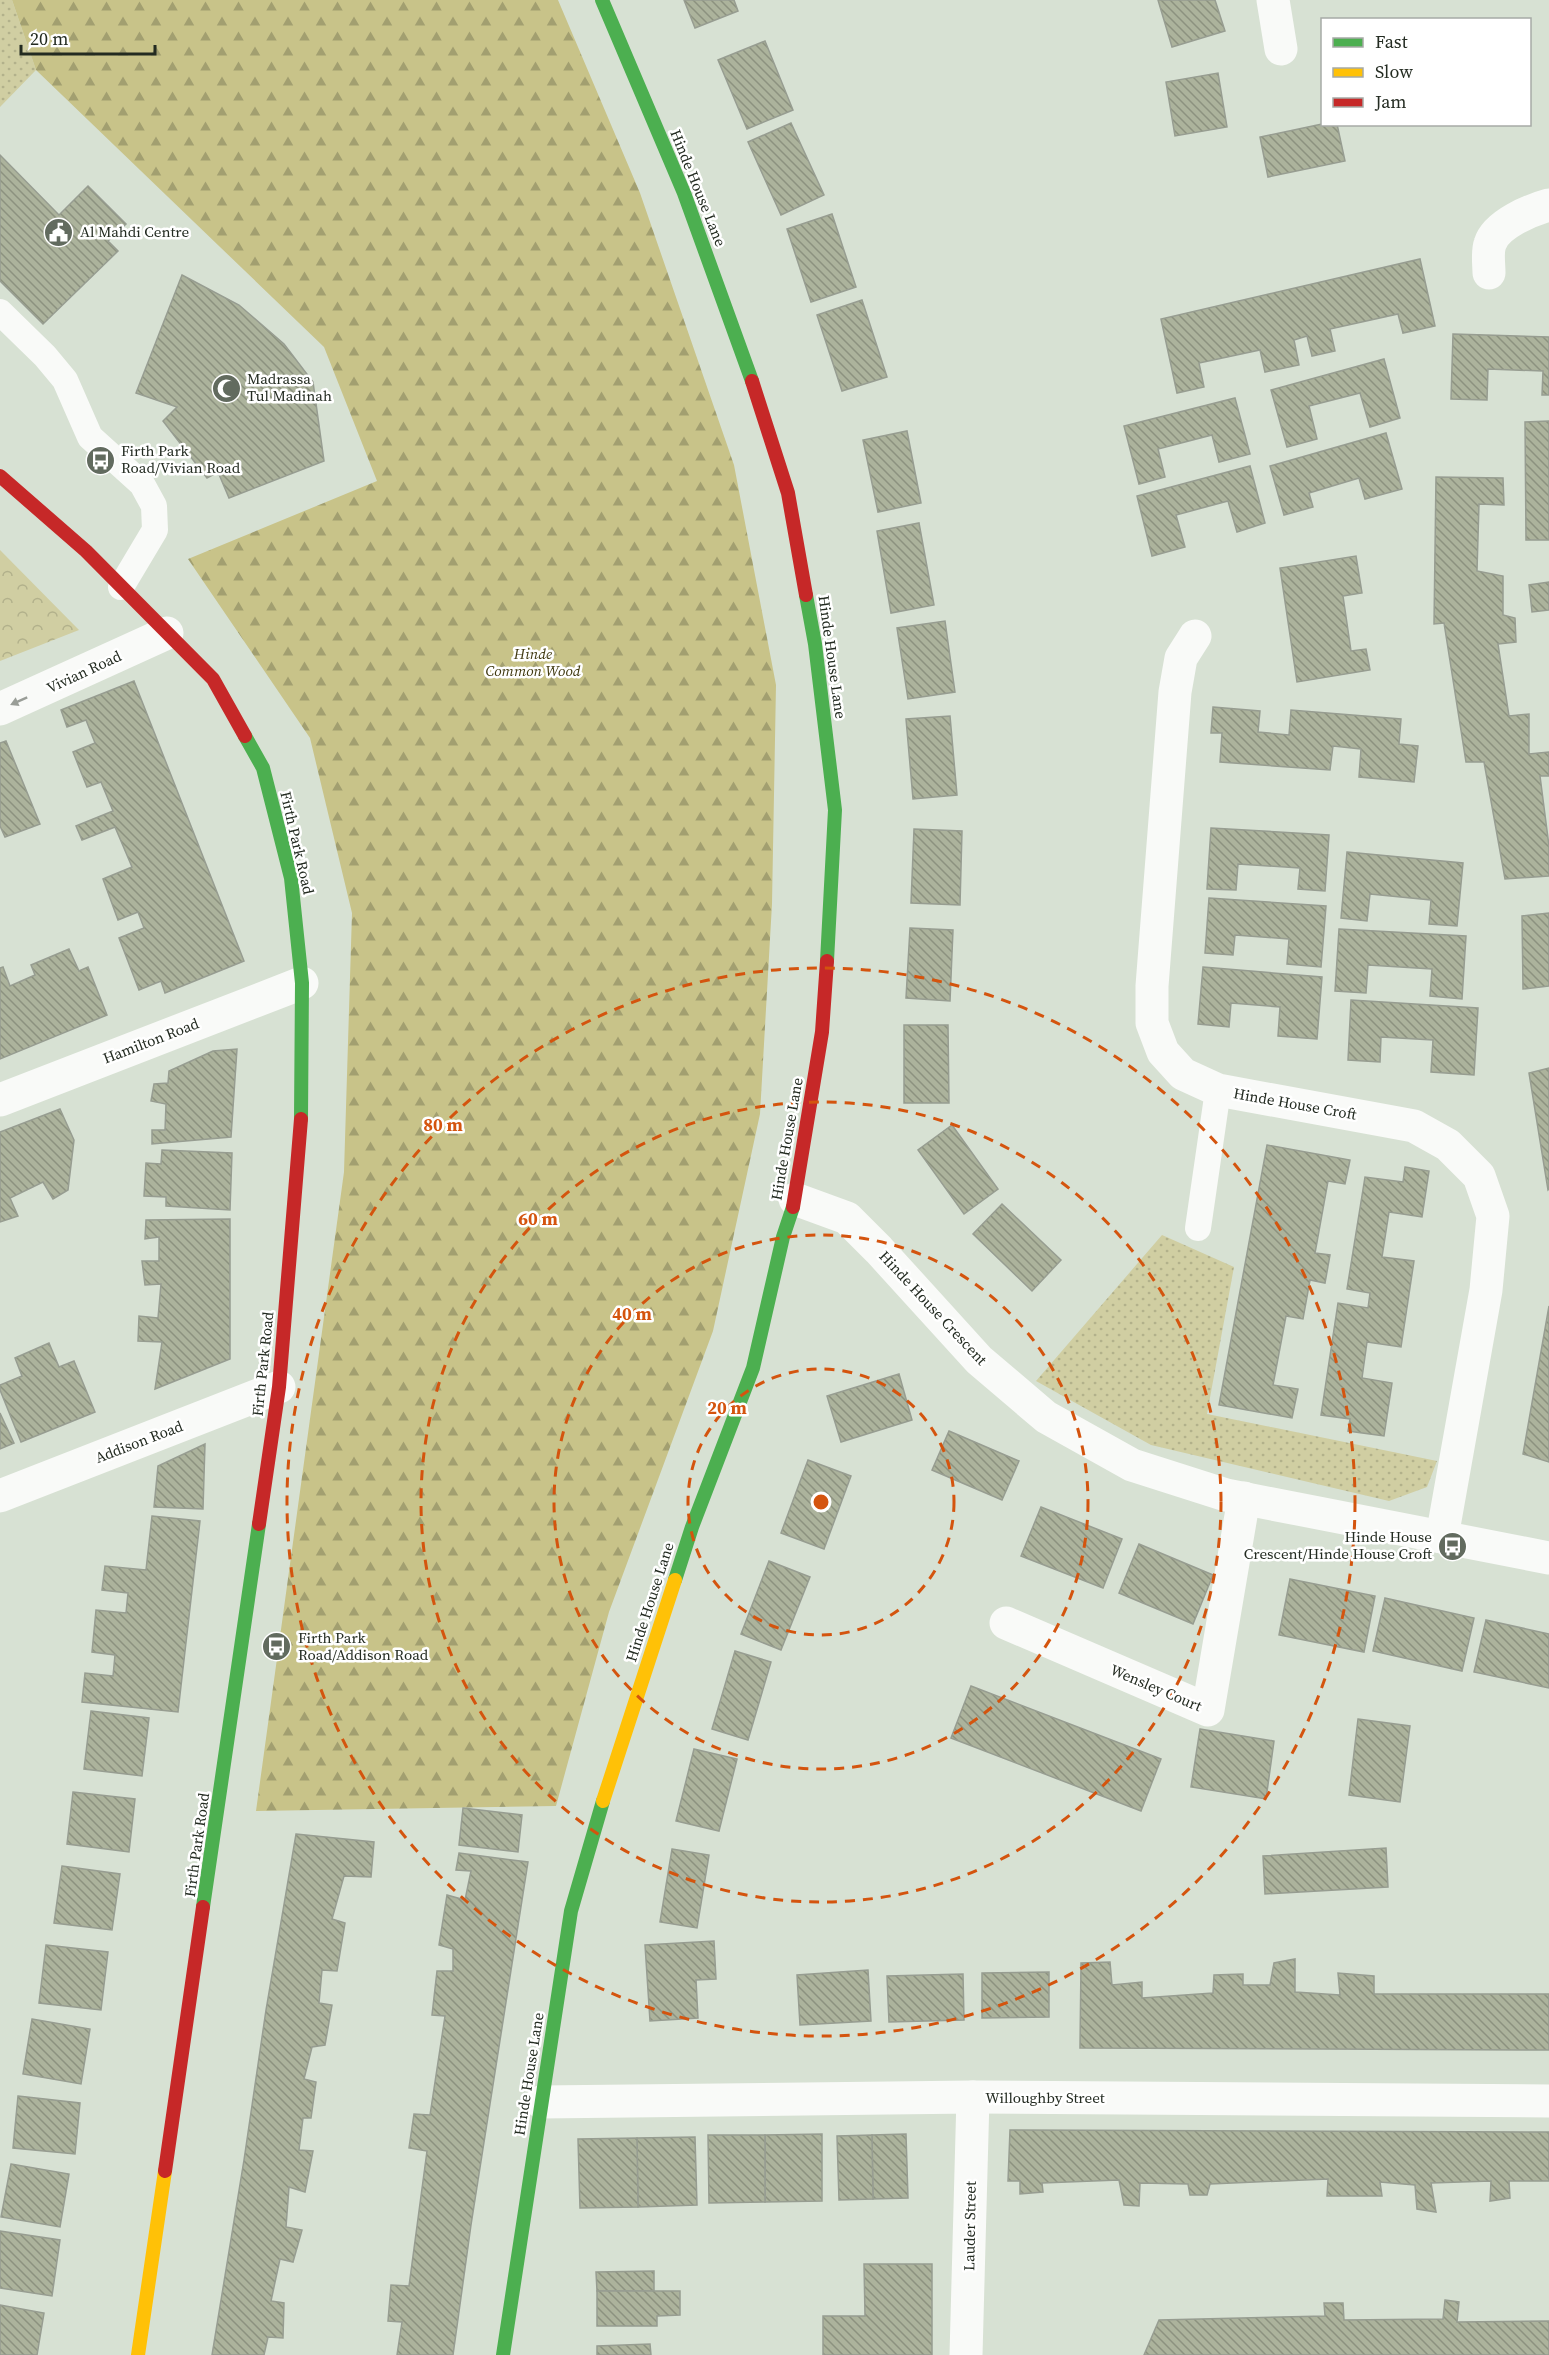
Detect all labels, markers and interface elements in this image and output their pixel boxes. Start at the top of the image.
scale bar [21,18,154,56]
legend [1321,18,1531,126]
text: 20 m [30,26,68,51]
text: Fast [1375,29,1408,54]
text: Slow [1375,59,1413,84]
text: Jam [1374,89,1407,114]
street label: Hinde House Lane [665,126,732,250]
public building icon: Al Mahdi Centre [43,216,75,248]
place label: Al Mahdi Centre [80,221,189,242]
place label: Madrassa Tul Madinah [247,368,332,406]
mosque icon: Madrassa Tul Madinah [210,372,242,404]
place label: Firth Park Road/Vivian Road [121,440,241,478]
bus stop icon: Firth Park Road/Vivian Road [84,444,116,476]
street label: Hinde House Lane [813,594,852,720]
park label: Hinde Common Wood [485,643,581,681]
street label: Vivian Road [43,645,125,698]
one-way arrow [10,697,28,707]
street label: Firth Park Road [275,789,320,897]
street label: Hamilton Road [100,1012,202,1068]
street label: Hinde House Lane [765,1076,808,1202]
street label: Hinde House Croft [1232,1082,1359,1125]
text: 80 m [423,1112,463,1137]
text: 60 m [518,1206,558,1231]
street label: Hinde House Crescent [875,1246,992,1370]
text: 40 m [612,1301,652,1326]
street label: Firth Park Road [247,1310,278,1417]
text: 20 m [707,1395,747,1420]
street label: Addison Road [92,1415,186,1468]
centre of rings [811,1492,831,1512]
place label: Hinde House Crescent/Hinde House Croft [1244,1526,1432,1564]
bus stop icon: Hinde House Crescent/Hinde House Croft [1437,1530,1469,1562]
street label: Hinde House Lane [620,1539,679,1664]
place label: Firth Park Road/Addison Road [298,1627,429,1665]
bus stop icon: Firth Park Road/Addison Road [261,1631,293,1663]
street label: Wensley Court [1107,1659,1205,1716]
street label: Firth Park Road [179,1791,214,1899]
street label: Hinde House Lane [508,2011,549,2137]
street label: Willoughby Street [985,2087,1105,2108]
street label: Lauder Street [958,2181,981,2271]

